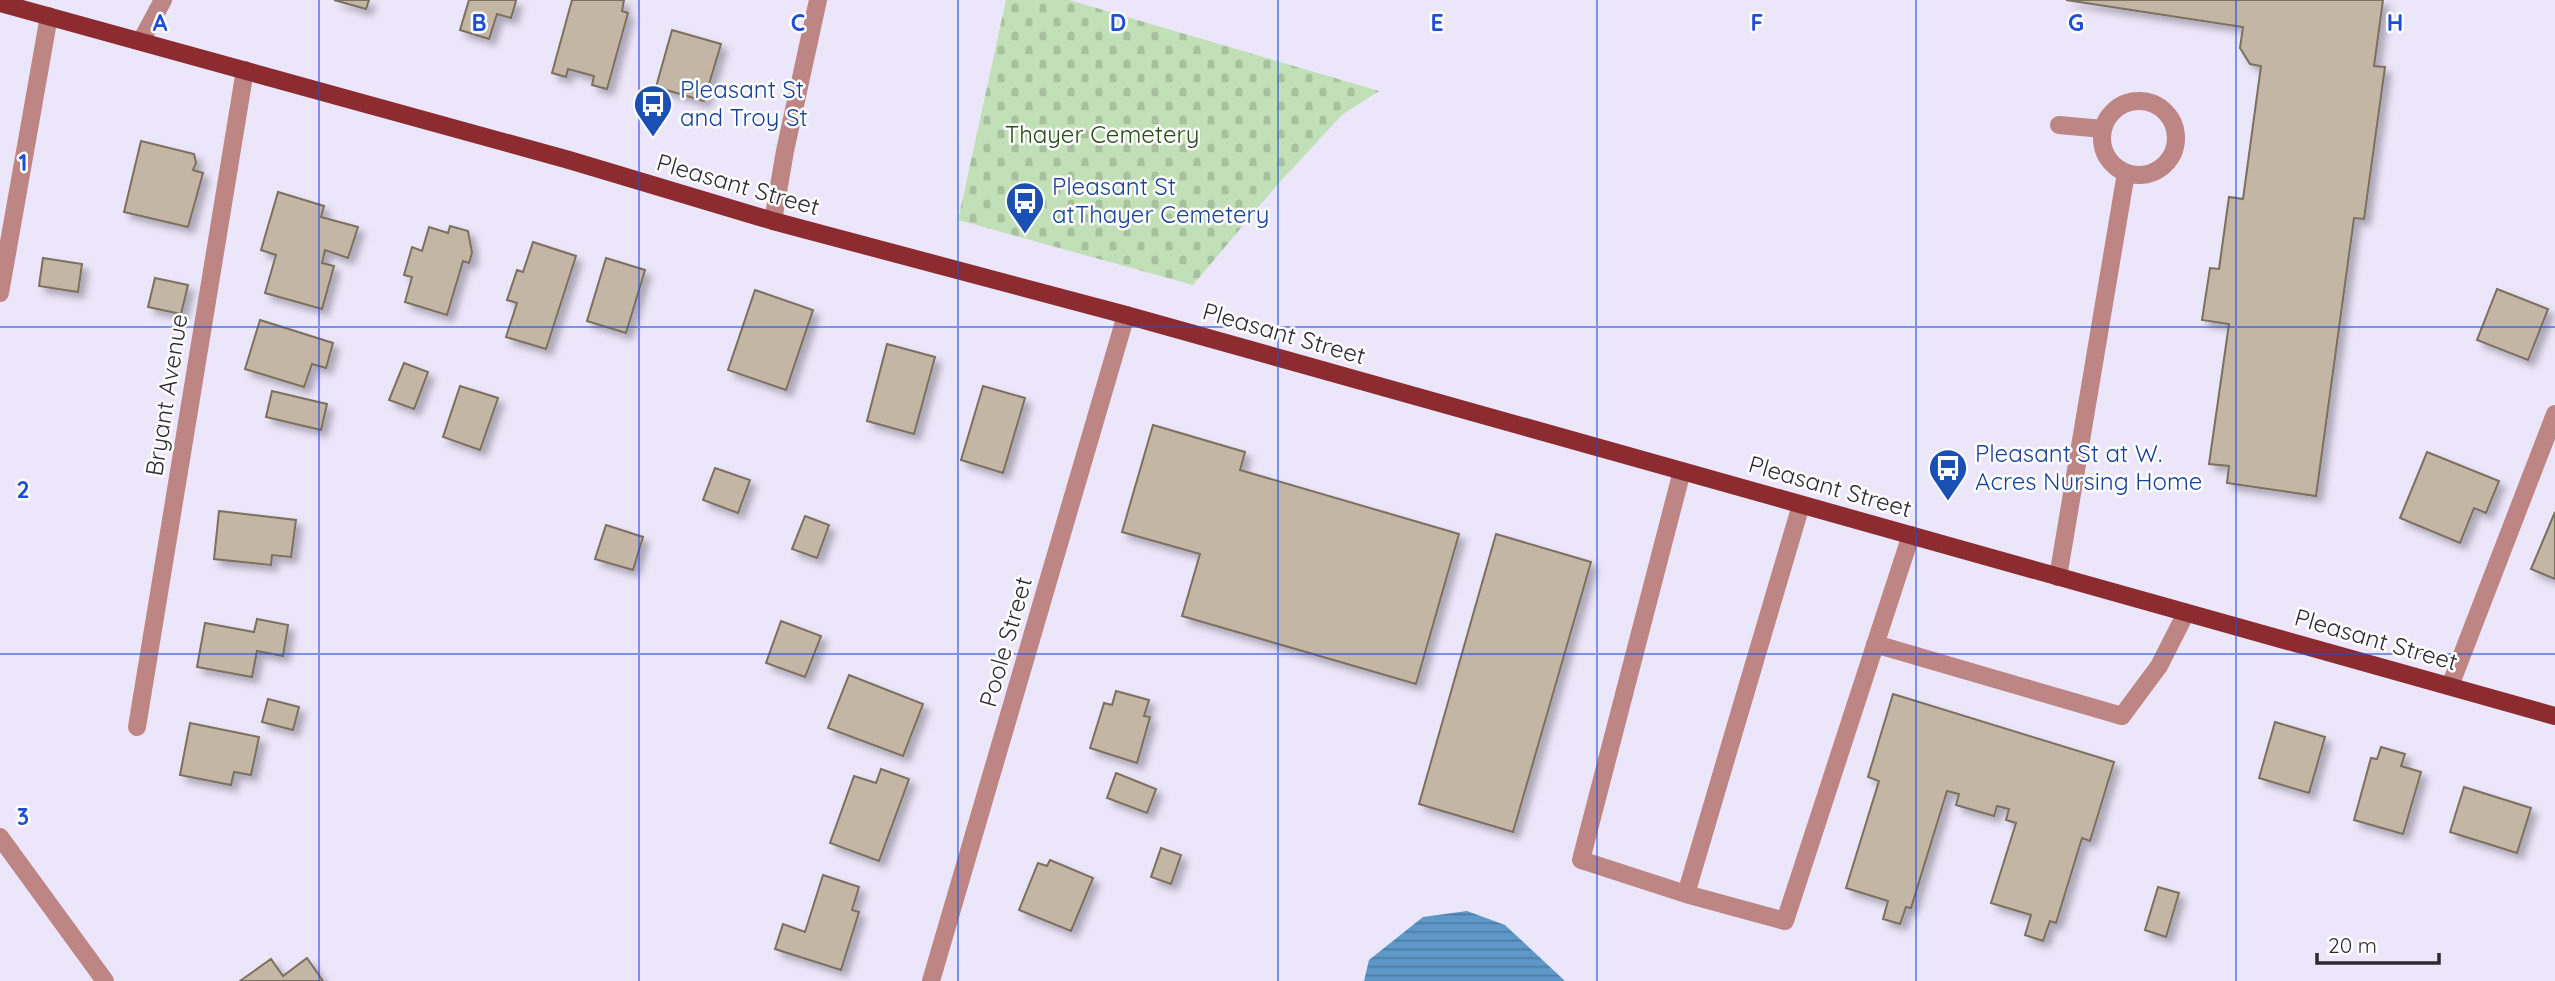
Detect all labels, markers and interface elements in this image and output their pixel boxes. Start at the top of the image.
text: A [153,8,168,37]
text: B [471,8,487,37]
text: C [791,8,805,37]
text: D [1110,8,1126,37]
text: E [1430,8,1444,37]
text: F [1751,8,1763,37]
text: G [2068,8,2084,37]
text: H [2387,8,2403,37]
place label: Pleasant St and Troy St [680,74,808,132]
bus stop icon: Pleasant St and Troy St [632,83,674,138]
park label: Thayer Cemetery [1005,119,1199,149]
street label: Pleasant Street [653,146,823,222]
text: 1 [19,148,27,177]
place label: Pleasant St atThayer Cemetery [1052,171,1269,229]
bus stop icon: Pleasant St atThayer Cemetery [1004,180,1046,235]
street label: Pleasant Street [1199,295,1369,371]
street label: Bryant Avenue [138,312,194,478]
place label: Pleasant St at W. Acres Nursing Home [1975,438,2202,496]
bus stop icon: Pleasant St at W. Acres Nursing Home [1927,447,1969,502]
street label: Pleasant Street [1745,448,1915,524]
text: 2 [16,475,30,504]
street label: Poole Street [972,573,1038,710]
street label: Pleasant Street [2291,601,2461,677]
text: 3 [17,802,29,831]
scale bar [2317,922,2440,966]
text: 20 m [2328,932,2377,958]

